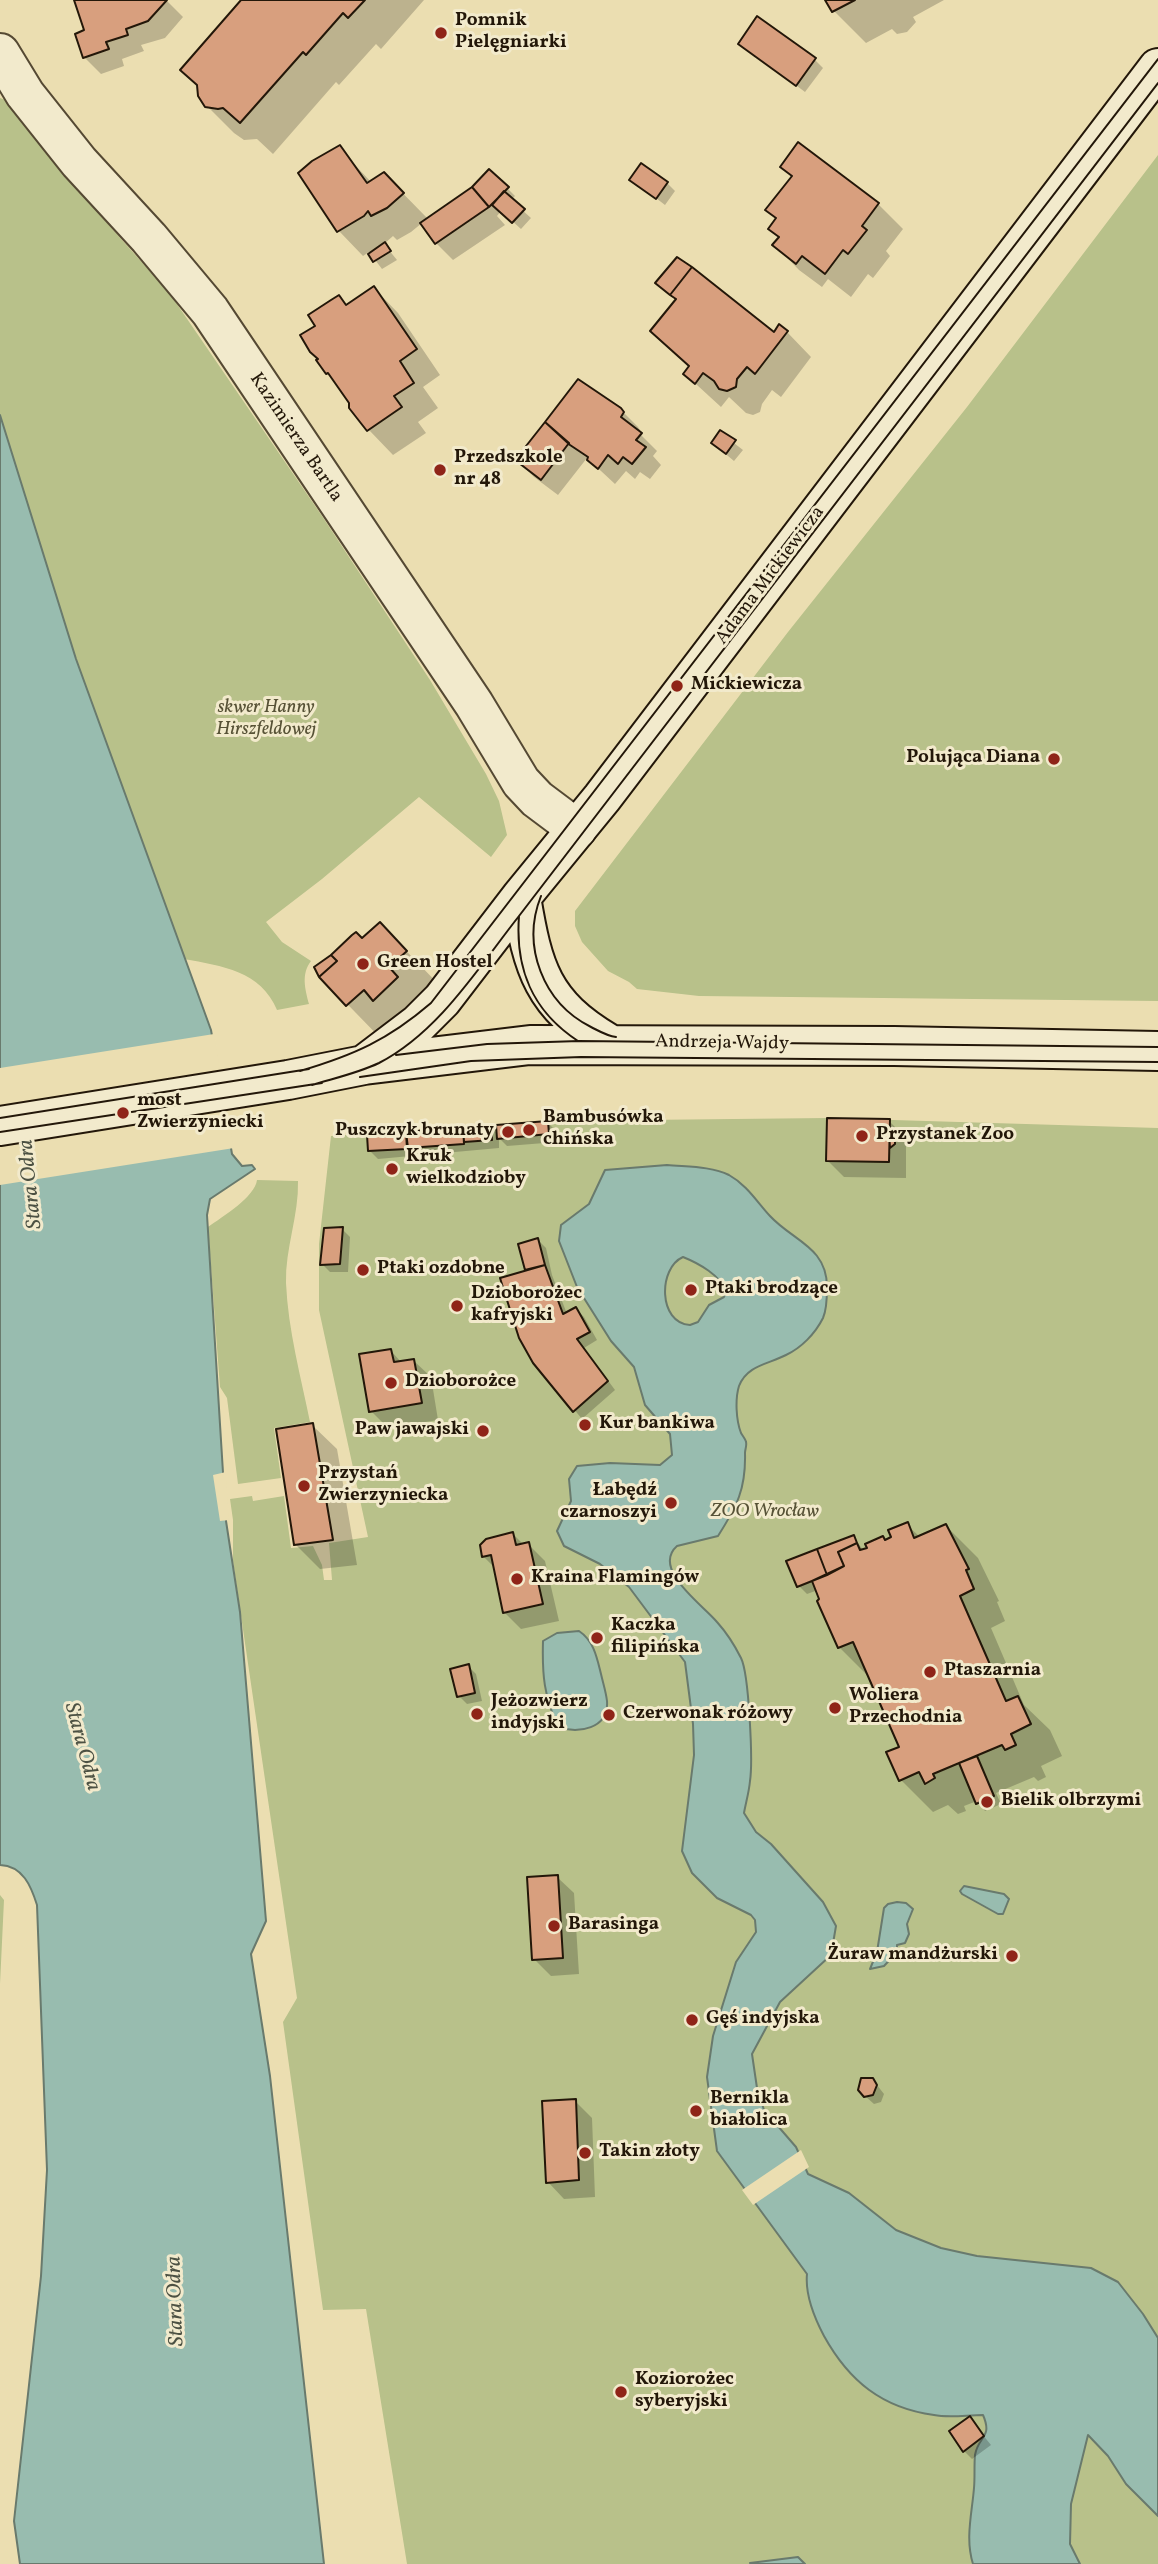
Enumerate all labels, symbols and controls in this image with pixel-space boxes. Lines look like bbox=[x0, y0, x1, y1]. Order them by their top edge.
place label: Pomnik Pielęgniarki bbox=[455, 11, 567, 55]
marker: Pomnik Pielęgniarki bbox=[433, 25, 449, 41]
street label: Kazimierza Bartla bbox=[243, 369, 347, 507]
place label: Przedszkole nr 48 bbox=[454, 448, 563, 492]
marker: Przedszkole nr 48 bbox=[432, 462, 448, 478]
street label: Adama Mickiewicza bbox=[712, 502, 830, 650]
place label: Mickiewicza bbox=[691, 675, 802, 697]
marker: Mickiewicza bbox=[669, 678, 685, 694]
park label: skwer Hanny Hirszfeldowej bbox=[216, 698, 316, 742]
place label: Polująca Diana bbox=[906, 748, 1040, 770]
marker: Polująca Diana bbox=[1046, 751, 1062, 767]
place label: Green Hostel bbox=[377, 953, 493, 975]
marker: Green Hostel bbox=[355, 956, 371, 972]
street label: Andrzeja Wajdy bbox=[655, 1031, 789, 1057]
place label: most Zwierzyniecki bbox=[137, 1091, 264, 1135]
marker: most Zwierzyniecki bbox=[115, 1105, 131, 1121]
place label: Bambusówka chińska bbox=[543, 1108, 664, 1152]
place label: Puszczyk brunaty bbox=[335, 1121, 494, 1143]
marker: Bambusówka chińska bbox=[521, 1122, 537, 1138]
marker: Puszczyk brunaty bbox=[500, 1124, 516, 1140]
place label: Przystanek Zoo bbox=[876, 1125, 1014, 1147]
marker: Przystanek Zoo bbox=[854, 1128, 870, 1144]
water label: Stara Odra bbox=[15, 1138, 49, 1230]
place label: Kruk wielkodzioby bbox=[406, 1147, 526, 1191]
marker: Kruk wielkodzioby bbox=[384, 1161, 400, 1177]
place label: Ptaki ozdobne bbox=[377, 1259, 505, 1281]
marker: Ptaki ozdobne bbox=[355, 1262, 371, 1278]
place label: Ptaki brodzące bbox=[705, 1279, 838, 1301]
marker: Ptaki brodzące bbox=[683, 1282, 699, 1298]
place label: Dzioborożec kafryjski bbox=[471, 1284, 582, 1328]
marker: Dzioborożec kafryjski bbox=[449, 1298, 465, 1314]
place label: Dzioborożce bbox=[405, 1372, 516, 1394]
marker: Dzioborożce bbox=[383, 1375, 399, 1391]
place label: Kur bankiwa bbox=[599, 1414, 715, 1436]
marker: Kur bankiwa bbox=[577, 1417, 593, 1433]
place label: Paw jawajski bbox=[355, 1420, 469, 1442]
marker: Paw jawajski bbox=[475, 1423, 491, 1439]
place label: Przystań Zwierzyniecka bbox=[318, 1464, 448, 1508]
marker: Przystań Zwierzyniecka bbox=[296, 1478, 312, 1494]
place label: Łabędź czarnoszyi bbox=[560, 1481, 657, 1525]
marker: Łabędź czarnoszyi bbox=[663, 1495, 679, 1511]
park label: ZOO Wrocław bbox=[711, 1502, 819, 1524]
place label: Kraina Flamingów bbox=[531, 1568, 699, 1590]
marker: Kraina Flamingów bbox=[509, 1571, 525, 1587]
place label: Kaczka filipińska bbox=[611, 1616, 700, 1660]
marker: Kaczka filipińska bbox=[589, 1630, 605, 1646]
place label: Ptaszarnia bbox=[944, 1661, 1041, 1683]
marker: Ptaszarnia bbox=[922, 1664, 938, 1680]
place label: Woliera Przechodnia bbox=[849, 1686, 962, 1730]
place label: Jeżozwierz indyjski bbox=[491, 1692, 588, 1736]
water label: Stara Odra bbox=[57, 1700, 105, 1794]
marker: Woliera Przechodnia bbox=[827, 1700, 843, 1716]
place label: Czerwonak różowy bbox=[623, 1704, 793, 1726]
marker: Jeżozwierz indyjski bbox=[469, 1706, 485, 1722]
marker: Czerwonak różowy bbox=[601, 1707, 617, 1723]
place label: Bielik olbrzymi bbox=[1001, 1791, 1141, 1813]
marker: Bielik olbrzymi bbox=[979, 1794, 995, 1810]
place label: Barasinga bbox=[568, 1915, 659, 1937]
marker: Barasinga bbox=[546, 1918, 562, 1934]
place label: Żuraw mandżurski bbox=[827, 1945, 998, 1967]
marker: Żuraw mandżurski bbox=[1004, 1948, 1020, 1964]
place label: Gęś indyjska bbox=[706, 2009, 820, 2031]
marker: Gęś indyjska bbox=[684, 2012, 700, 2028]
place label: Bernikla białolica bbox=[710, 2089, 789, 2133]
marker: Bernikla białolica bbox=[688, 2103, 704, 2119]
place label: Takin złoty bbox=[599, 2142, 700, 2164]
marker: Takin złoty bbox=[577, 2145, 593, 2161]
water label: Stara Odra bbox=[163, 2256, 191, 2346]
place label: Koziorożec syberyjski bbox=[635, 2370, 734, 2414]
marker: Koziorożec syberyjski bbox=[613, 2384, 629, 2400]

